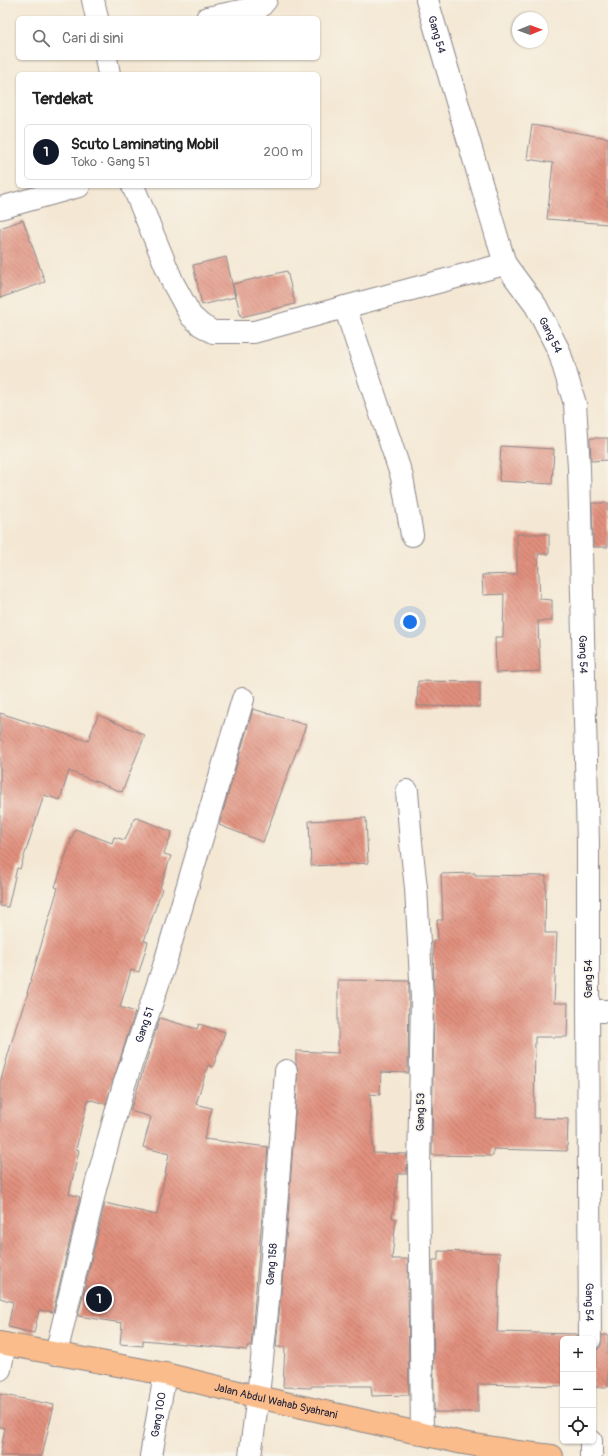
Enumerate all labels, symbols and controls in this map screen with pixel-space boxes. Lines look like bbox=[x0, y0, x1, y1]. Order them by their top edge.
north arrow bbox=[512, 12, 548, 48]
street label: Gang 54 bbox=[425, 14, 449, 56]
search box bbox=[16, 16, 320, 60]
icon: search bbox=[30, 27, 52, 49]
text: Cari di sini bbox=[62, 29, 123, 48]
text: Terdekat bbox=[32, 88, 93, 109]
text: Scuto Laminating Mobil bbox=[71, 135, 219, 154]
text: 1 bbox=[43, 144, 49, 160]
text: 200 m bbox=[264, 144, 303, 160]
text: Toko · Gang 51 bbox=[71, 154, 150, 170]
street label: Gang 54 bbox=[536, 315, 565, 356]
your location bbox=[400, 612, 420, 632]
street label: Gang 54 bbox=[576, 635, 590, 675]
street label: Gang 54 bbox=[582, 959, 595, 998]
street label: Gang 51 bbox=[133, 1006, 157, 1044]
street label: Gang 53 bbox=[414, 1093, 427, 1131]
street label: Gang 158 bbox=[263, 1242, 280, 1286]
street label: Gang 54 bbox=[583, 1283, 596, 1322]
pin: 1 bbox=[86, 1284, 112, 1314]
map controls bbox=[560, 1336, 596, 1444]
button: + bbox=[560, 1336, 596, 1372]
button: − bbox=[560, 1372, 596, 1408]
street label: Jalan Abdul Wahab Syahrani bbox=[213, 1380, 339, 1422]
street label: Gang 100 bbox=[148, 1391, 169, 1438]
button: locate bbox=[560, 1408, 596, 1444]

